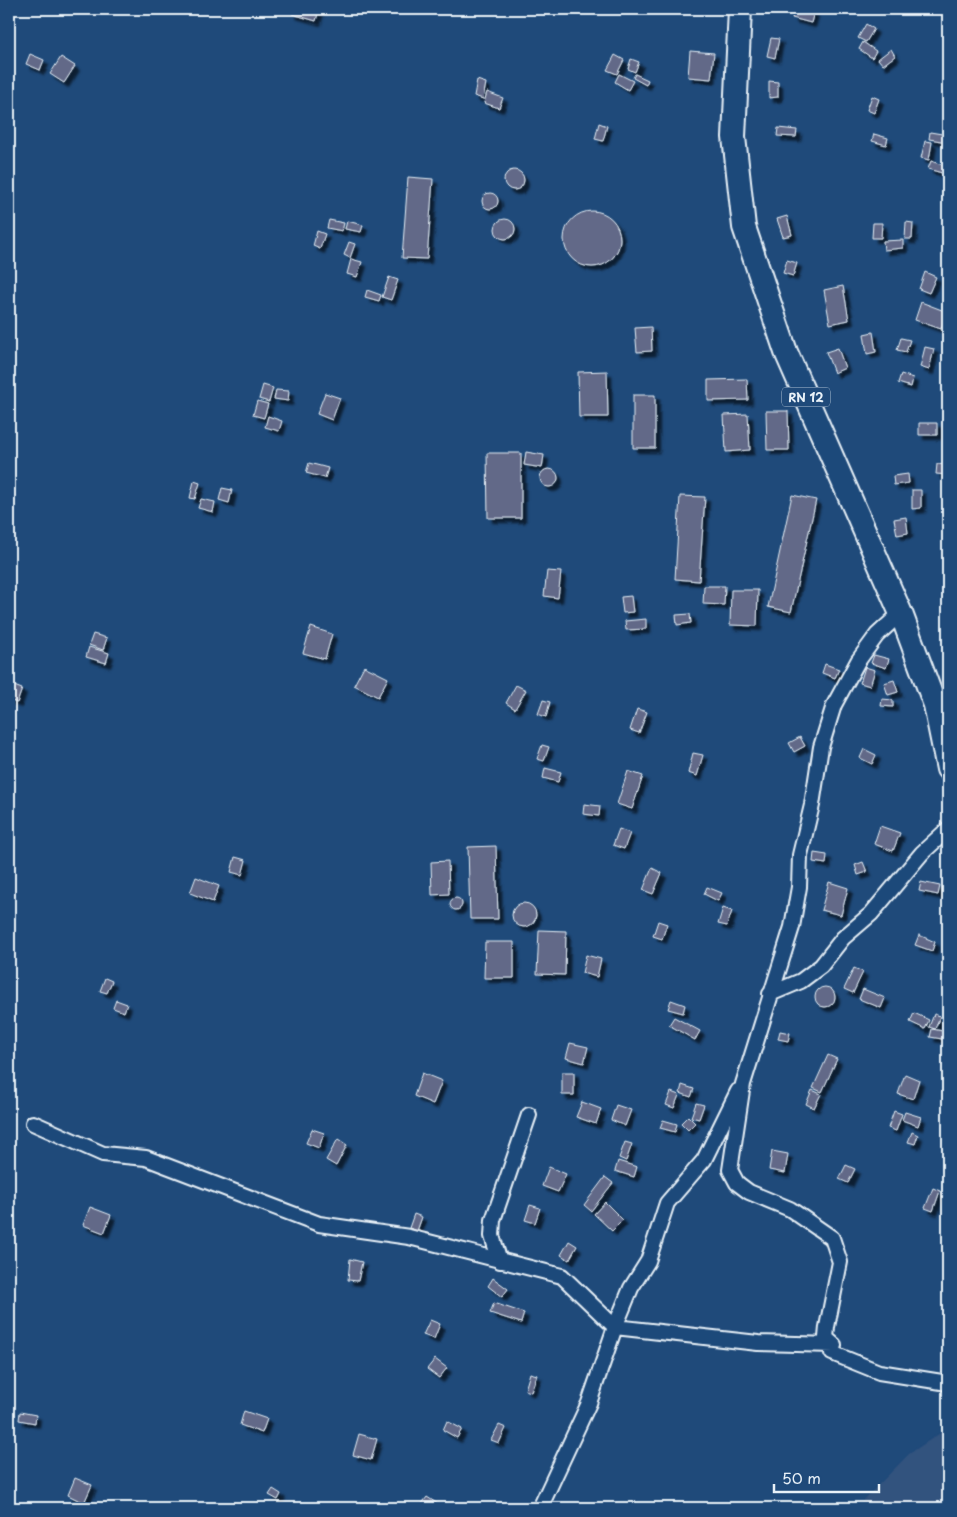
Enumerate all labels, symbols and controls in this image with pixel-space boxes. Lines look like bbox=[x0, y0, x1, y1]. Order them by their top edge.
road number: RN 12 bbox=[782, 388, 830, 407]
scale bar bbox=[774, 1462, 880, 1494]
text: 50 m bbox=[782, 1466, 821, 1489]

